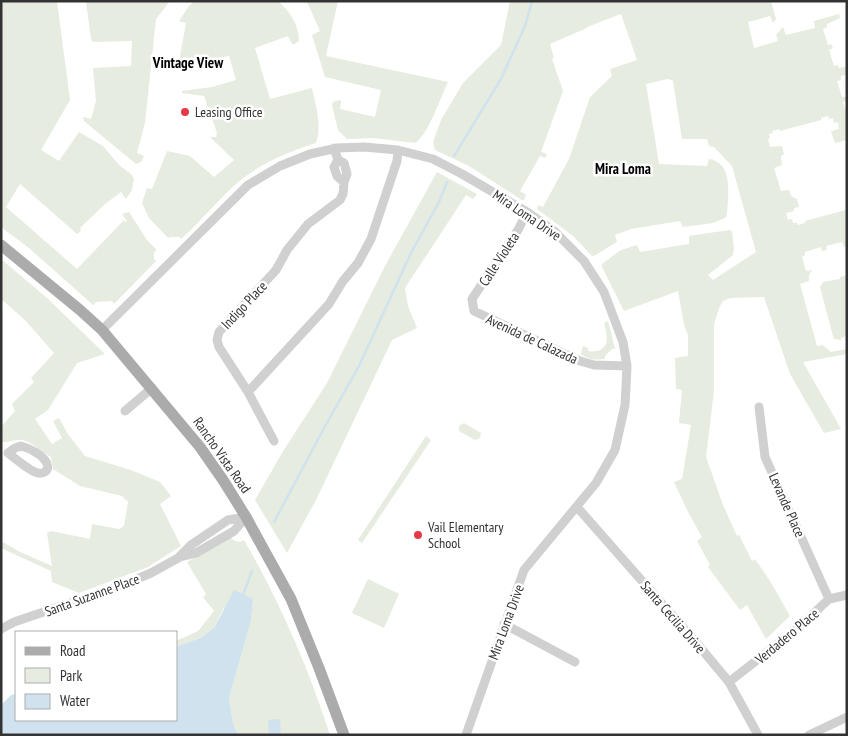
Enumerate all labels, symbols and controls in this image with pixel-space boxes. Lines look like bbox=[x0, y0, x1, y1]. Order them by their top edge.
district label: Vintage View bbox=[152, 53, 224, 72]
place label: Leasing Office bbox=[195, 103, 263, 121]
marker: Leasing Office bbox=[179, 106, 191, 118]
district label: Mira Loma bbox=[595, 159, 651, 178]
street label: Mira Loma Drive bbox=[489, 186, 565, 245]
street label: Calle Violeta bbox=[475, 229, 523, 289]
street label: Indigo Place bbox=[217, 277, 271, 333]
street label: Avenida de Calazada bbox=[483, 310, 581, 368]
street label: Rancho Vista Road bbox=[189, 413, 255, 497]
street label: Levande Place bbox=[765, 470, 809, 540]
place label: Vail Elementary School bbox=[427, 518, 504, 552]
marker: Vail Elementary School bbox=[412, 529, 424, 541]
street label: Santa Suzanne Place bbox=[42, 569, 142, 620]
street label: Santa Cecilia Drive bbox=[637, 577, 710, 657]
street label: Mira Loma Drive bbox=[484, 582, 528, 662]
street label: Verdadero Place bbox=[751, 604, 823, 668]
legend bbox=[15, 631, 178, 721]
text: Road bbox=[60, 641, 86, 660]
text: Park bbox=[60, 666, 82, 685]
text: Water bbox=[60, 691, 91, 710]

